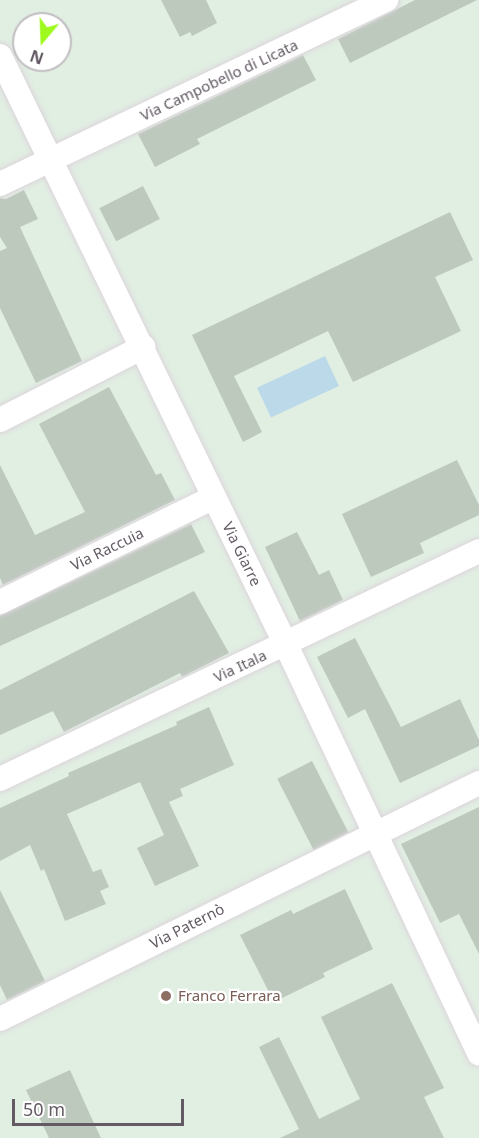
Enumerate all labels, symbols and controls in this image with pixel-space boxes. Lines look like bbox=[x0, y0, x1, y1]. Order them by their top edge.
north arrow bbox=[12, 12, 72, 72]
street label: Via Campobello di Licata bbox=[137, 36, 301, 124]
text: N bbox=[27, 45, 47, 70]
street label: Via Giarre bbox=[219, 519, 265, 589]
street label: Via Raccuia bbox=[68, 524, 146, 574]
street label: Via Itala bbox=[211, 646, 269, 686]
street label: Via Paternò bbox=[147, 900, 227, 952]
place label: Franco Ferrara bbox=[178, 987, 281, 1005]
marker: Franco Ferrara bbox=[159, 989, 173, 1003]
scale bar bbox=[15, 1087, 188, 1125]
text: 50 m bbox=[23, 1097, 65, 1121]

